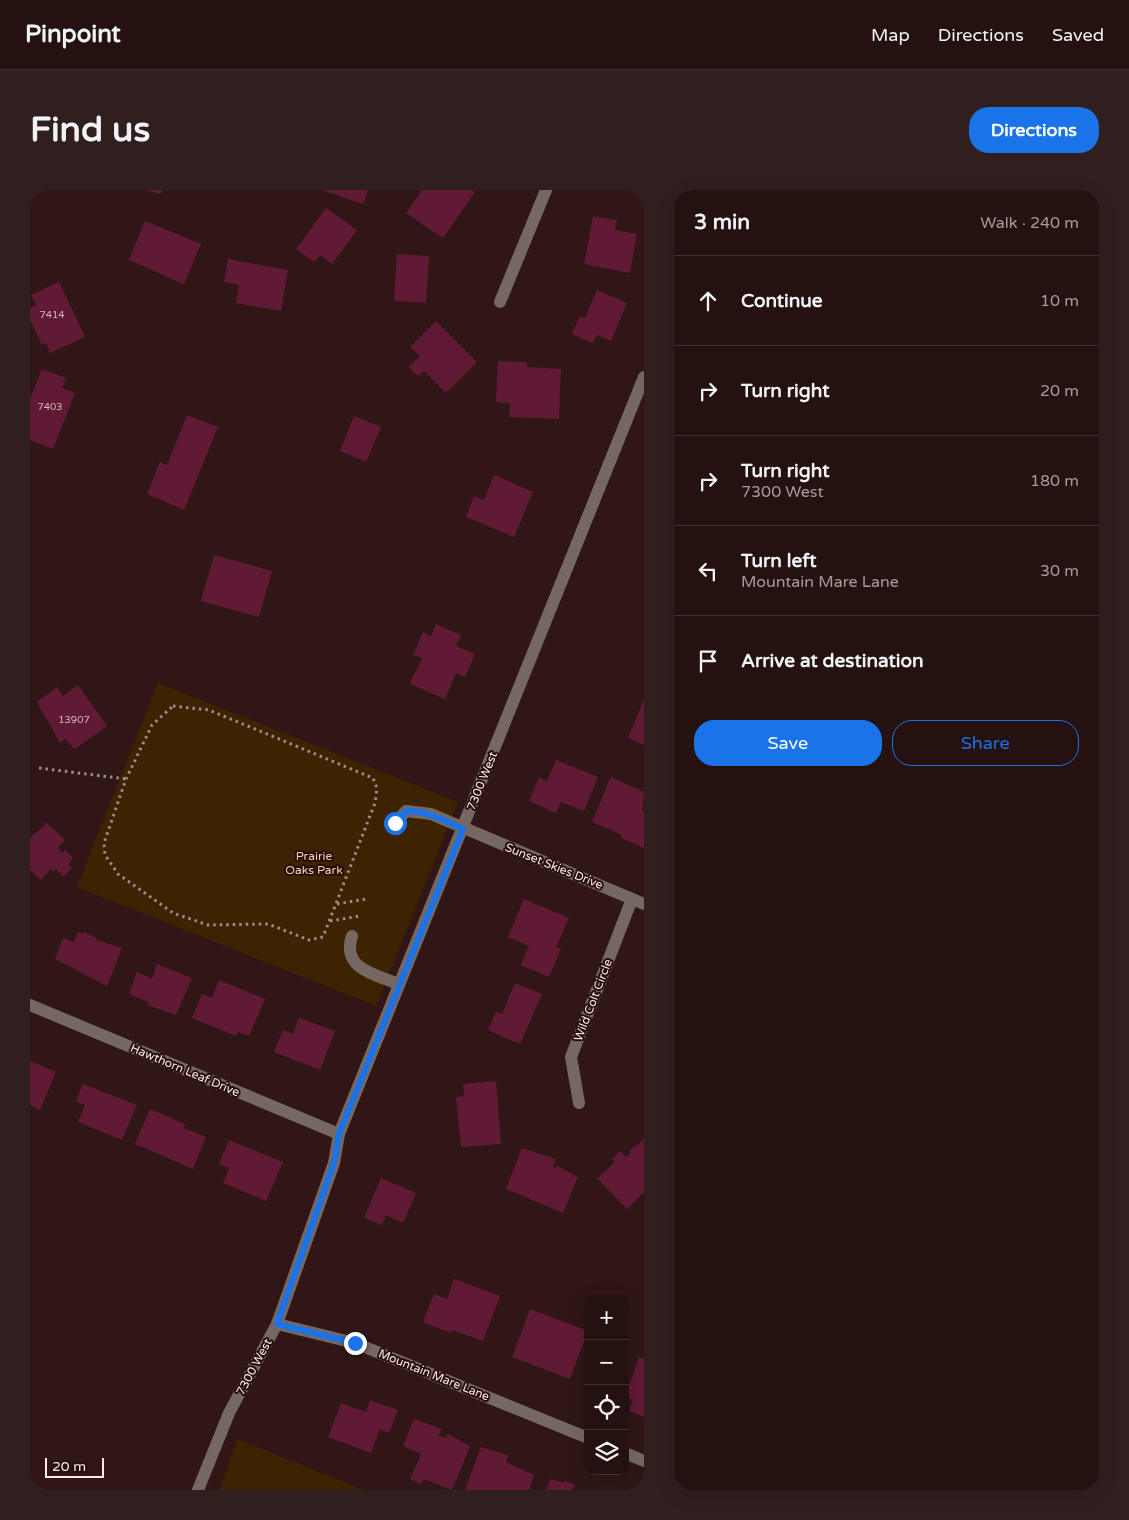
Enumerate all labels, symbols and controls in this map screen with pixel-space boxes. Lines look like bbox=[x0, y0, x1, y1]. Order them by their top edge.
text: Pinpoint bbox=[25, 20, 121, 49]
text: Map bbox=[871, 24, 910, 46]
text: Directions bbox=[938, 24, 1024, 46]
text: Saved bbox=[1052, 24, 1104, 46]
button: Directions bbox=[969, 107, 1099, 153]
text: Find us bbox=[30, 109, 150, 151]
text: 3 min bbox=[694, 210, 750, 235]
text: Walk · 240 m bbox=[980, 213, 1079, 233]
icon: ahead bbox=[694, 287, 722, 315]
text: Continue bbox=[741, 290, 823, 312]
text: 10 m bbox=[1040, 291, 1079, 311]
house number: 7414 bbox=[39, 309, 65, 321]
icon: right bbox=[694, 377, 722, 405]
text: Turn right bbox=[741, 380, 829, 402]
text: 20 m bbox=[1040, 381, 1079, 401]
house number: 7403 bbox=[37, 401, 63, 413]
text: Turn right bbox=[741, 460, 829, 482]
icon: right bbox=[694, 467, 722, 495]
text: 180 m bbox=[1030, 471, 1079, 491]
text: 7300 West bbox=[741, 482, 824, 502]
text: Turn left bbox=[741, 550, 817, 572]
icon: left bbox=[694, 557, 722, 585]
text: 30 m bbox=[1040, 561, 1079, 581]
text: Mountain Mare Lane bbox=[741, 572, 899, 592]
icon: arrive bbox=[694, 647, 722, 675]
text: Arrive at destination bbox=[741, 650, 924, 672]
house number: 13907 bbox=[58, 714, 90, 726]
button: Save bbox=[694, 720, 882, 766]
button: Share bbox=[892, 720, 1079, 766]
street label: 7300 West bbox=[464, 749, 500, 812]
route start bbox=[384, 812, 407, 835]
street label: Sunset Skies Drive bbox=[503, 840, 605, 892]
park label: Prairie Oaks Park bbox=[285, 849, 343, 877]
street label: Wild Colt Circle bbox=[571, 957, 615, 1043]
street label: Hawthorn Leaf Drive bbox=[128, 1041, 242, 1099]
map controls bbox=[584, 1295, 629, 1475]
button: + bbox=[584, 1295, 629, 1340]
route end bbox=[344, 1332, 367, 1355]
street label: 7300 West bbox=[233, 1336, 275, 1398]
button: − bbox=[584, 1340, 629, 1385]
street label: Mountain Mare Lane bbox=[377, 1346, 492, 1404]
button: locate bbox=[584, 1385, 629, 1430]
button: layers bbox=[584, 1430, 629, 1475]
scale bar bbox=[45, 1455, 104, 1478]
text: 20 m bbox=[52, 1458, 86, 1475]

